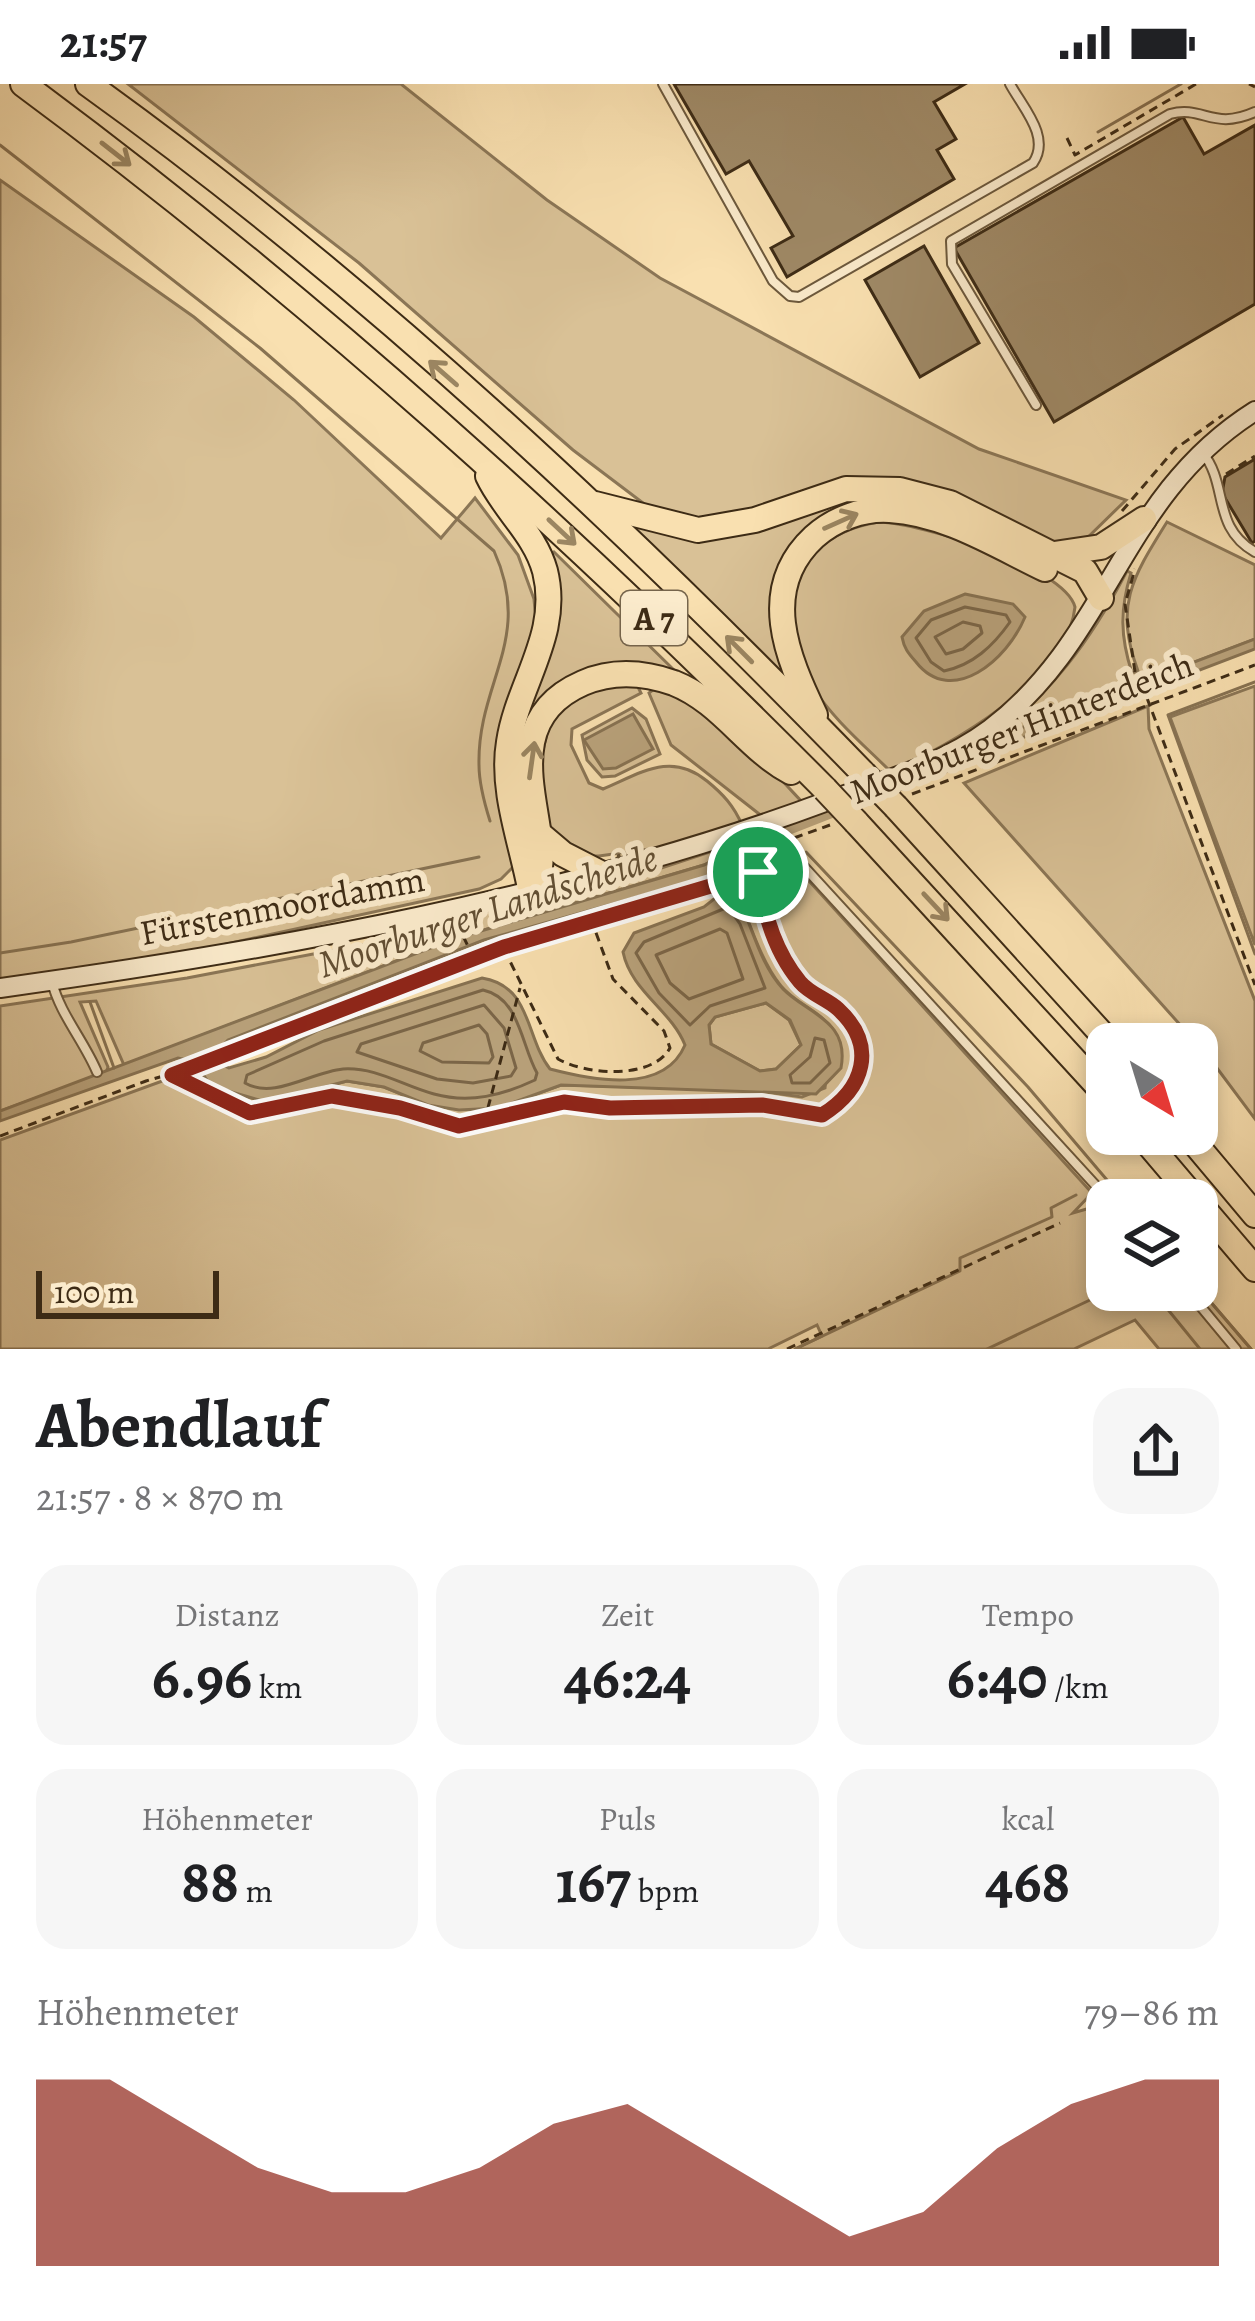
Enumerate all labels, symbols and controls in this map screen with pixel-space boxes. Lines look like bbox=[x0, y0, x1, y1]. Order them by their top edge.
text: 21:57 bbox=[60, 11, 147, 73]
one-way arrow bbox=[100, 141, 132, 167]
one-way arrow bbox=[429, 360, 459, 387]
one-way arrow bbox=[822, 509, 858, 531]
one-way arrow bbox=[547, 517, 577, 545]
road number: A 7 bbox=[621, 591, 687, 645]
one-way arrow bbox=[725, 635, 755, 665]
street label: Moorburger Hinterdeich bbox=[842, 639, 1200, 816]
one-way arrow bbox=[521, 741, 544, 780]
pin bbox=[707, 821, 809, 923]
water label: Moorburger Landscheide bbox=[311, 831, 664, 990]
icon: arrive bbox=[725, 839, 791, 905]
street label: Fürstenmoordamm bbox=[135, 854, 429, 957]
one-way arrow bbox=[922, 892, 949, 922]
north arrow bbox=[1086, 1023, 1218, 1155]
map controls bbox=[1086, 1023, 1218, 1311]
button: layers bbox=[1086, 1179, 1218, 1311]
scale bar bbox=[36, 1265, 219, 1318]
text: 100 m bbox=[54, 1269, 134, 1314]
text: Abendlauf bbox=[36, 1380, 322, 1470]
button: share bbox=[1093, 1388, 1219, 1514]
text: 21:57 · 8 × 870 m bbox=[36, 1470, 284, 1523]
text: Distanz bbox=[175, 1592, 280, 1637]
text: Zeit bbox=[601, 1592, 654, 1637]
text: Tempo bbox=[982, 1592, 1074, 1637]
text: 6.96 bbox=[152, 1637, 252, 1719]
text: 46:24 bbox=[564, 1637, 691, 1719]
text: 6:40 bbox=[947, 1637, 1048, 1719]
text: km bbox=[252, 1664, 303, 1709]
text: /km bbox=[1048, 1664, 1109, 1709]
text: Höhenmeter bbox=[141, 1796, 313, 1841]
text: Puls bbox=[599, 1796, 656, 1841]
text: kcal bbox=[1001, 1796, 1054, 1841]
text: 88 bbox=[181, 1841, 239, 1923]
text: 167 bbox=[556, 1841, 631, 1923]
text: 468 bbox=[985, 1841, 1070, 1923]
text: m bbox=[239, 1868, 273, 1913]
text: bpm bbox=[631, 1868, 699, 1913]
text: Höhenmeter bbox=[36, 1985, 239, 2038]
text: 79–86 m bbox=[1084, 1985, 1219, 2038]

